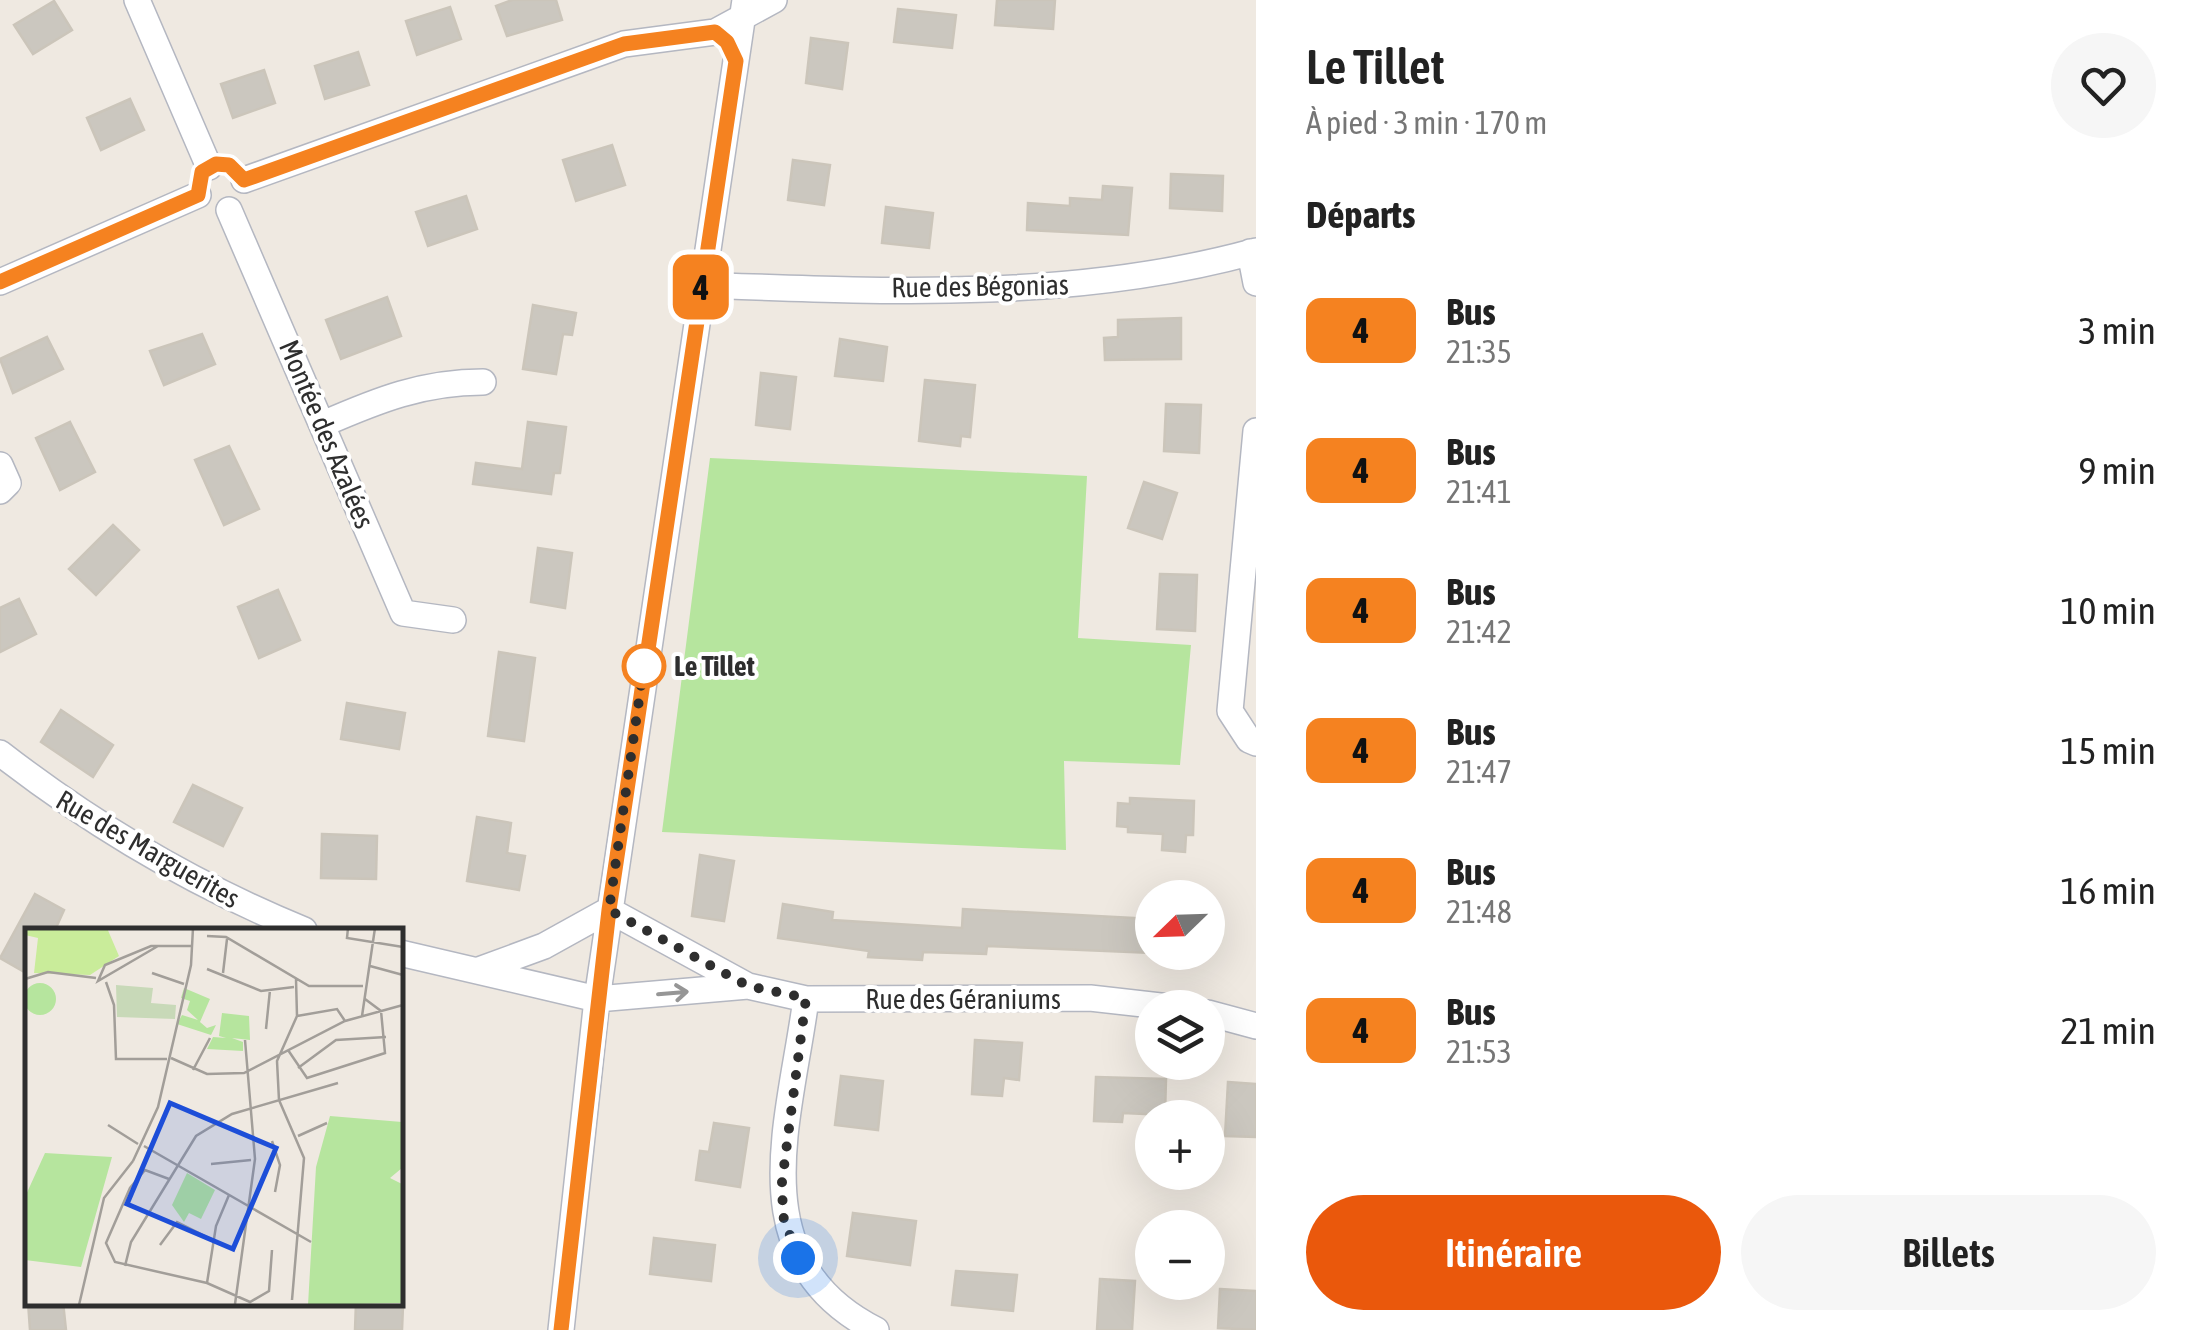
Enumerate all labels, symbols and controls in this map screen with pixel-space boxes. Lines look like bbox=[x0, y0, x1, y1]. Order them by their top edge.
button: heart bbox=[2051, 33, 2156, 138]
text: Le Tillet bbox=[1306, 39, 1445, 94]
text: À pied · 3 min · 170 m bbox=[1306, 104, 1547, 141]
text: Départs bbox=[1306, 193, 1415, 236]
line badge: 4 bbox=[668, 254, 734, 320]
text: 4 bbox=[693, 267, 709, 307]
street label: Rue des Bégonias bbox=[891, 268, 1069, 304]
text: Bus bbox=[1446, 290, 1496, 333]
text: 3 min bbox=[2078, 309, 2156, 352]
text: 4 bbox=[1353, 310, 1369, 350]
text: 21:35 bbox=[1446, 333, 1512, 370]
street label: Montée des Azalées bbox=[273, 335, 381, 533]
text: Bus bbox=[1446, 430, 1496, 473]
text: 9 min bbox=[2078, 449, 2156, 492]
text: 4 bbox=[1353, 450, 1369, 490]
text: 21:41 bbox=[1446, 473, 1512, 510]
text: Bus bbox=[1446, 570, 1496, 613]
text: 10 min bbox=[2061, 589, 2156, 632]
text: 4 bbox=[1353, 590, 1369, 630]
text: 21:42 bbox=[1446, 613, 1512, 650]
marker: Le Tillet bbox=[623, 645, 665, 687]
place label: Le Tillet bbox=[674, 650, 755, 682]
text: Bus bbox=[1446, 710, 1496, 753]
text: 15 min bbox=[2061, 729, 2156, 772]
text: 4 bbox=[1353, 730, 1369, 770]
text: 21:47 bbox=[1446, 753, 1512, 790]
street label: Rue des Marguerites bbox=[51, 784, 245, 914]
text: Bus bbox=[1446, 850, 1496, 893]
text: 16 min bbox=[2061, 869, 2156, 912]
text: 4 bbox=[1353, 870, 1369, 910]
north arrow bbox=[1135, 880, 1225, 970]
map controls bbox=[1135, 880, 1225, 1300]
text: 21:48 bbox=[1446, 893, 1512, 930]
inset map bbox=[25, 928, 402, 1305]
one-way arrow bbox=[656, 983, 688, 1002]
street label: Rue des Géraniums bbox=[865, 983, 1061, 1015]
button: layers bbox=[1135, 990, 1225, 1080]
text: Bus bbox=[1446, 990, 1496, 1033]
text: 21 min bbox=[2061, 1009, 2156, 1052]
text: 4 bbox=[1353, 1010, 1369, 1050]
text: 21:53 bbox=[1446, 1033, 1512, 1070]
button: + bbox=[1135, 1100, 1225, 1190]
button: Itinéraire bbox=[1306, 1195, 1721, 1310]
button: Billets bbox=[1741, 1195, 2156, 1310]
button: − bbox=[1135, 1210, 1225, 1300]
your location bbox=[773, 1233, 823, 1283]

